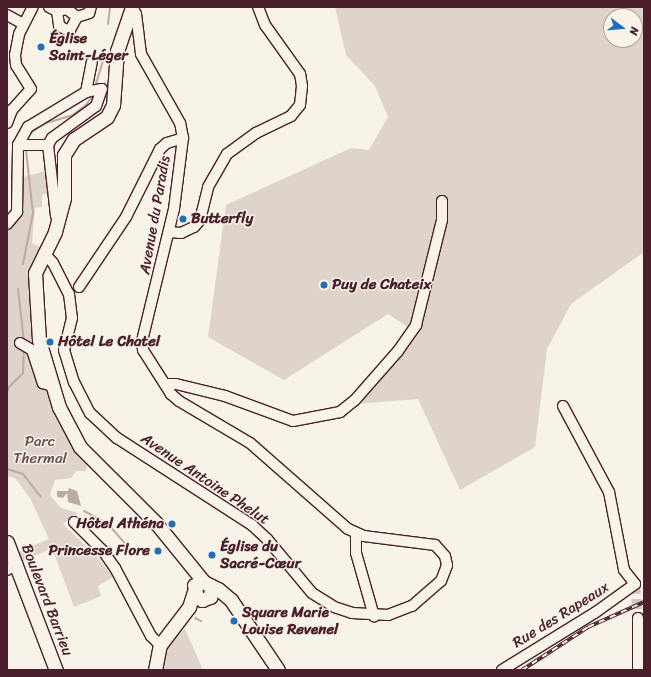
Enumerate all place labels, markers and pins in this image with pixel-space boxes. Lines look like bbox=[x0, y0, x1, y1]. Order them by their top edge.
place label: Église Saint-Léger bbox=[49, 29, 128, 64]
marker: Église Saint-Léger bbox=[36, 42, 46, 52]
place label: Butterfly bbox=[191, 210, 253, 228]
marker: Butterfly bbox=[178, 214, 188, 224]
place label: Puy de Chateix bbox=[332, 276, 431, 294]
marker: Puy de Chateix bbox=[319, 280, 329, 290]
place label: Hôtel Le Chatel bbox=[58, 333, 161, 351]
marker: Hôtel Le Chatel bbox=[45, 337, 55, 347]
place label: Hôtel Athéna bbox=[76, 515, 164, 533]
marker: Hôtel Athéna bbox=[167, 519, 177, 529]
place label: Église du Sacré-Cœur bbox=[220, 537, 301, 572]
place label: Princesse Flore bbox=[48, 542, 150, 560]
marker: Princesse Flore bbox=[153, 546, 163, 556]
marker: Église du Sacré-Cœur bbox=[207, 550, 217, 560]
place label: Square Marie Louise Revenel bbox=[242, 603, 338, 638]
marker: Square Marie Louise Revenel bbox=[229, 616, 239, 626]

